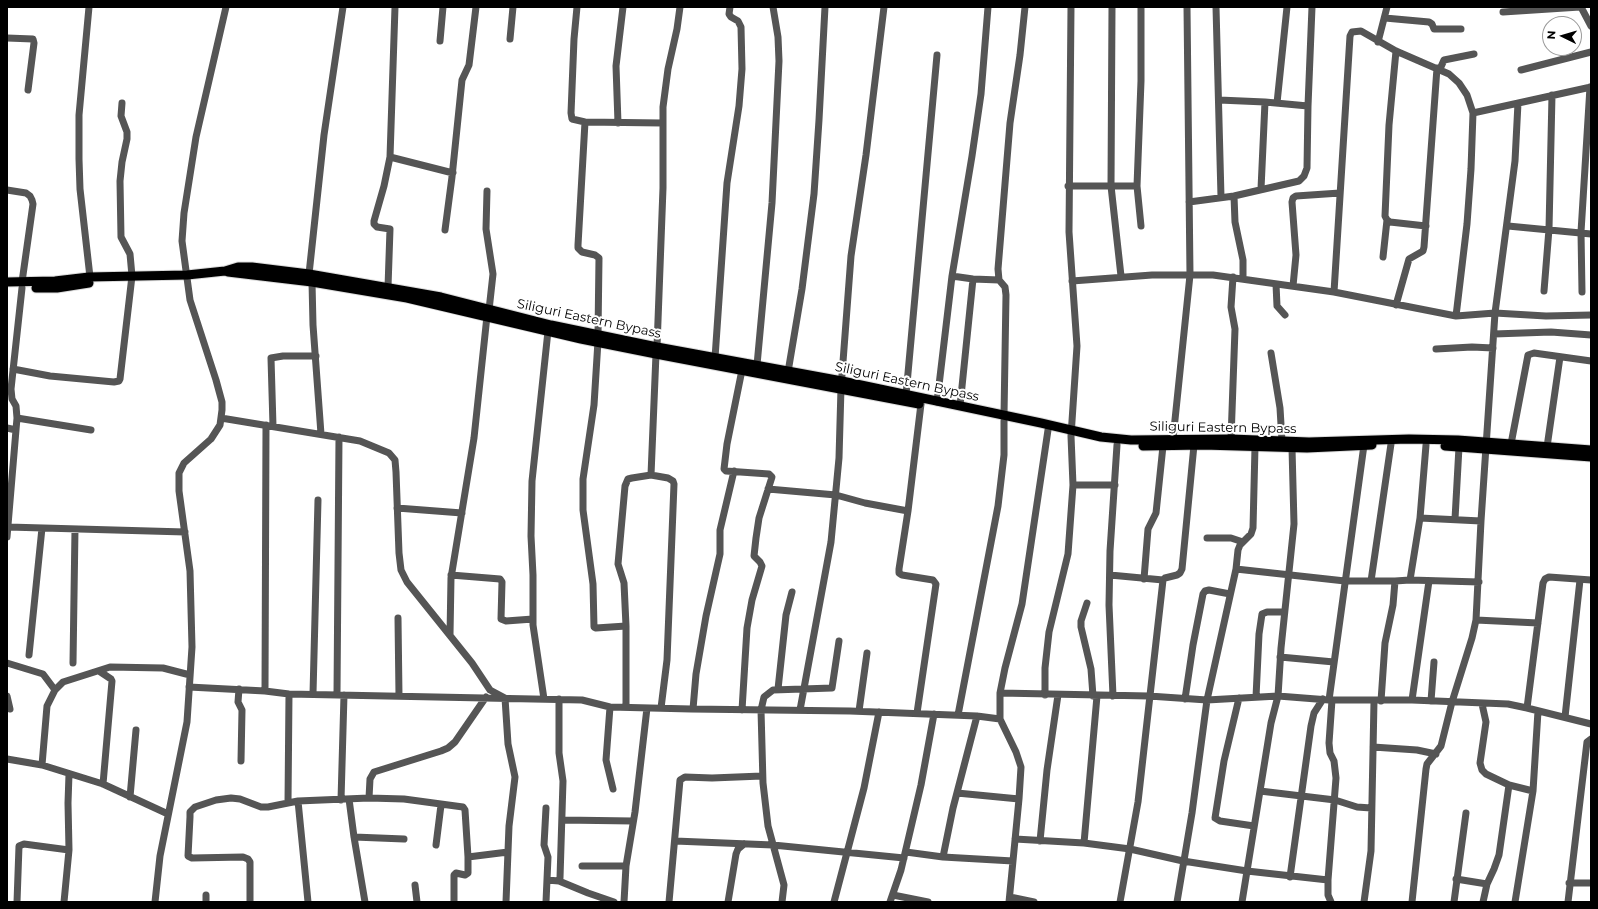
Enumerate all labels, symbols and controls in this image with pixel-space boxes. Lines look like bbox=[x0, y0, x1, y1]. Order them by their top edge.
north arrow bbox=[1542, 16, 1582, 56]
text: N bbox=[1544, 30, 1558, 40]
street label: Siliguri Eastern Bypass bbox=[516, 296, 662, 342]
street label: Siliguri Eastern Bypass bbox=[834, 359, 980, 405]
street label: Siliguri Eastern Bypass bbox=[1149, 419, 1297, 437]

